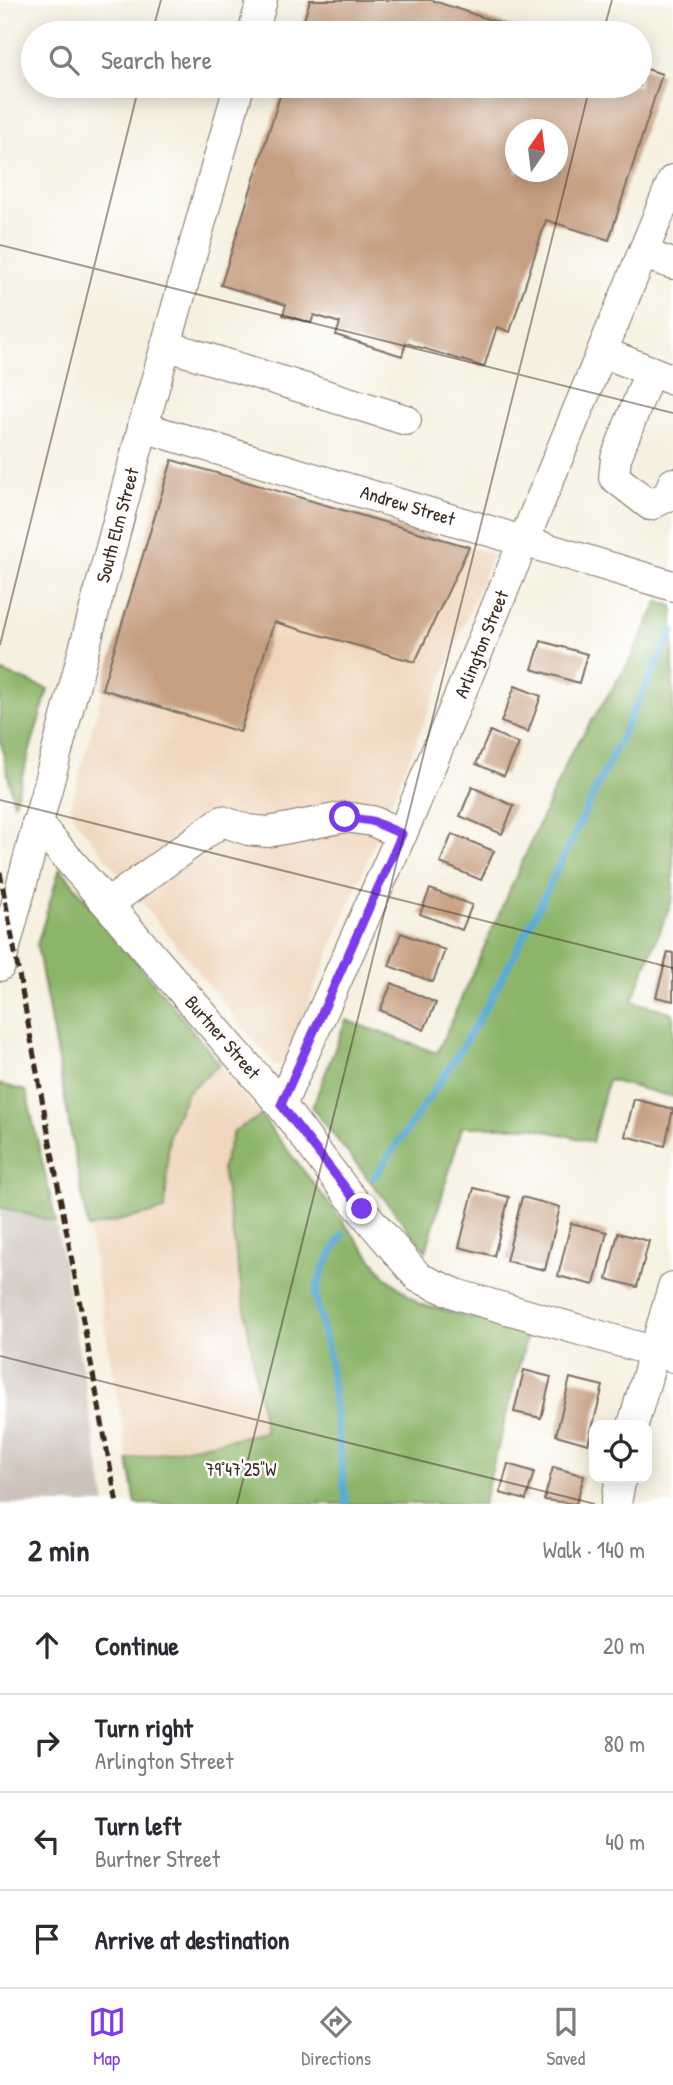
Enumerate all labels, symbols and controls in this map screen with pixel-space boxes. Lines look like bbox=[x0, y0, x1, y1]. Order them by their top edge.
search box bbox=[21, 21, 652, 98]
icon: search bbox=[45, 41, 83, 79]
text: Search here bbox=[101, 42, 212, 77]
north arrow bbox=[505, 119, 568, 182]
street label: South Elm Street bbox=[89, 464, 145, 585]
street label: Andrew Street bbox=[358, 478, 459, 532]
street label: Arlington Street bbox=[448, 586, 515, 702]
route start bbox=[329, 801, 360, 832]
street label: Burtner Street bbox=[179, 990, 267, 1085]
route end bbox=[346, 1193, 377, 1224]
map controls bbox=[589, 1420, 652, 1483]
button: locate bbox=[589, 1420, 652, 1483]
text: 79°47'25"W bbox=[206, 1457, 276, 1482]
text: 2 min bbox=[28, 1530, 90, 1570]
text: Walk · 140 m bbox=[543, 1534, 645, 1565]
icon: ahead bbox=[28, 1626, 66, 1664]
text: Continue bbox=[95, 1628, 179, 1663]
text: 20 m bbox=[603, 1630, 645, 1661]
text: Turn right bbox=[95, 1710, 193, 1745]
icon: right bbox=[28, 1724, 66, 1762]
text: 80 m bbox=[604, 1728, 645, 1759]
text: Arlington Street bbox=[95, 1745, 233, 1776]
text: Turn left bbox=[95, 1808, 181, 1843]
icon: left bbox=[28, 1822, 66, 1860]
text: 40 m bbox=[605, 1826, 645, 1857]
text: Burtner Street bbox=[95, 1843, 220, 1874]
icon: arrive bbox=[28, 1920, 66, 1958]
text: Arrive at destination bbox=[95, 1922, 290, 1957]
tab: Map bbox=[88, 2003, 126, 2071]
tab: Directions bbox=[301, 2003, 371, 2071]
tab: Saved bbox=[547, 2003, 585, 2071]

